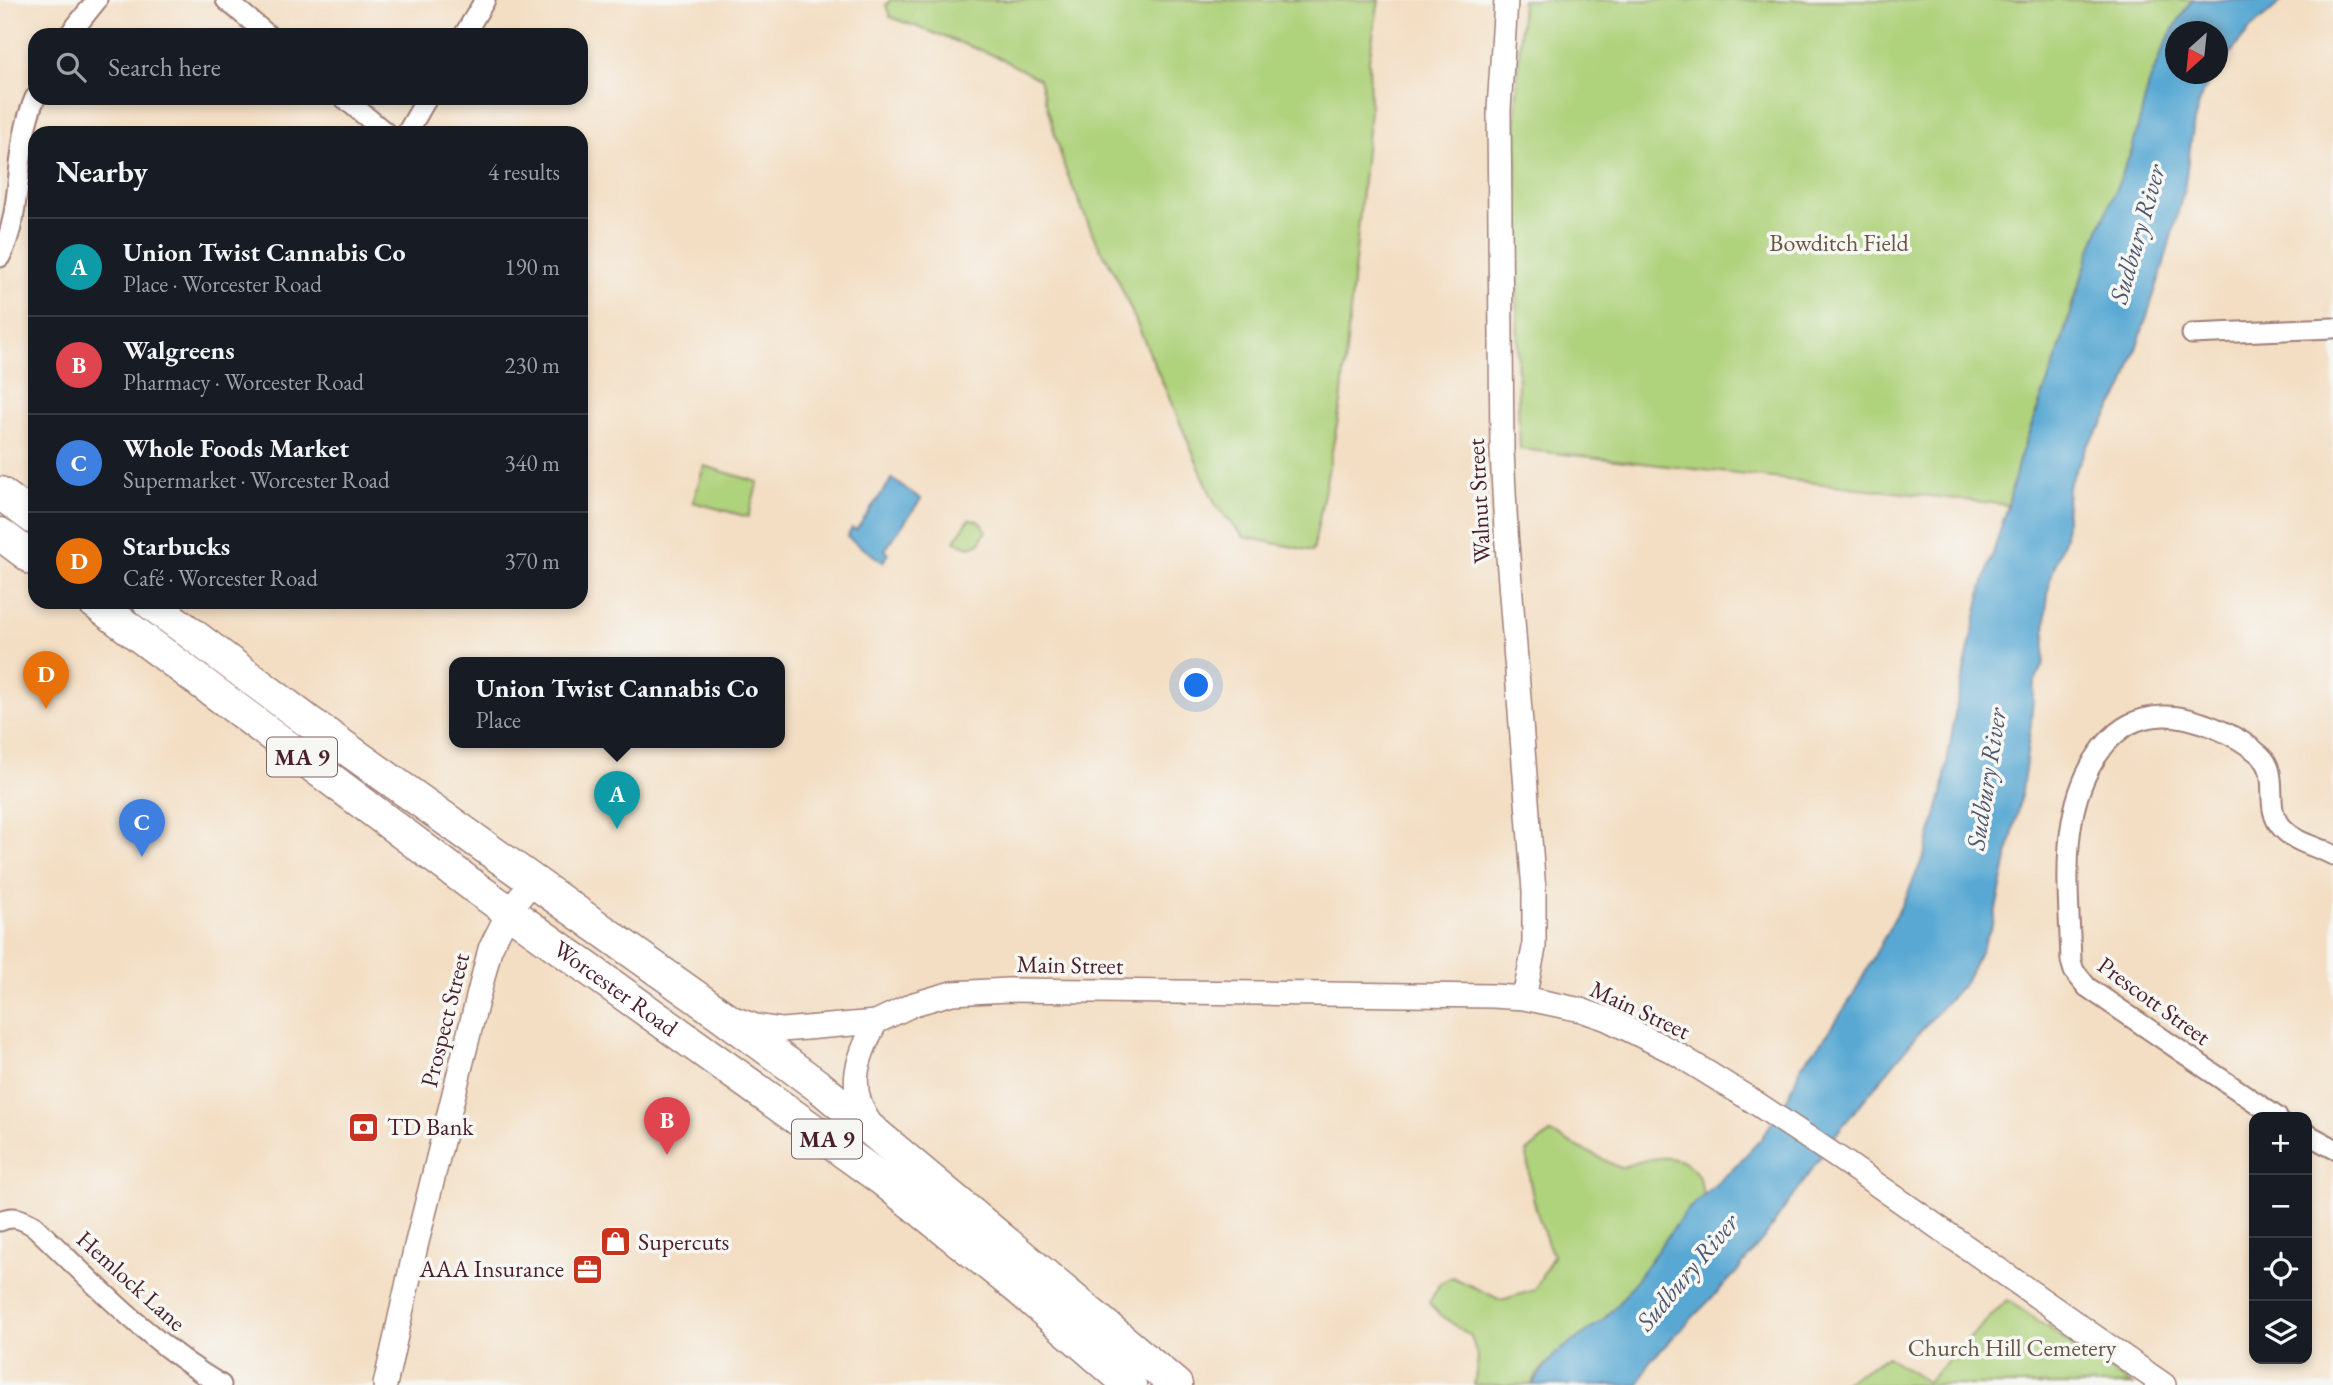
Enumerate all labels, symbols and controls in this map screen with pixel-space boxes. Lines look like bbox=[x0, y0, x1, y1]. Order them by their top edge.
north arrow bbox=[2165, 21, 2228, 84]
search box bbox=[28, 28, 588, 105]
icon: search bbox=[52, 48, 90, 86]
text: Search here bbox=[108, 50, 221, 84]
text: Nearby bbox=[56, 152, 148, 191]
text: 4 results bbox=[488, 157, 560, 187]
water label: Sudbury River bbox=[2101, 160, 2173, 308]
park label: Bowditch Field bbox=[1769, 227, 1910, 258]
text: Union Twist Cannabis Co bbox=[123, 235, 405, 269]
text: A bbox=[71, 252, 87, 282]
text: 190 m bbox=[504, 252, 560, 282]
text: Place · Worcester Road bbox=[123, 269, 322, 299]
text: Walgreens bbox=[123, 333, 235, 367]
text: B bbox=[72, 350, 86, 380]
text: 230 m bbox=[504, 350, 560, 380]
text: Pharmacy · Worcester Road bbox=[123, 367, 364, 397]
text: Whole Foods Market bbox=[123, 431, 349, 465]
street label: Walnut Street bbox=[1460, 437, 1497, 564]
text: C bbox=[71, 448, 87, 478]
text: 340 m bbox=[504, 448, 560, 478]
text: Supermarket · Worcester Road bbox=[123, 465, 390, 495]
text: Starbucks bbox=[123, 529, 230, 563]
text: D bbox=[70, 546, 88, 576]
text: 370 m bbox=[504, 546, 560, 576]
text: Café · Worcester Road bbox=[123, 563, 318, 593]
pin: D bbox=[23, 651, 69, 709]
popup bbox=[449, 657, 785, 748]
your location bbox=[1179, 668, 1213, 702]
text: Union Twist Cannabis Co bbox=[476, 671, 758, 705]
text: Place bbox=[476, 705, 521, 735]
water label: Sudbury River bbox=[1958, 705, 2014, 853]
road number: MA 9 bbox=[267, 737, 337, 776]
pin: A bbox=[594, 771, 640, 829]
pin: C bbox=[119, 799, 165, 857]
street label: Worcester Road bbox=[547, 933, 685, 1043]
street label: Main Street bbox=[1016, 948, 1124, 981]
street label: Prospect Street bbox=[413, 949, 476, 1090]
street label: Prescott Street bbox=[2092, 949, 2217, 1052]
street label: Main Street bbox=[1585, 973, 1696, 1046]
pin: B bbox=[644, 1097, 690, 1155]
bank icon: TD Bank bbox=[347, 1110, 381, 1144]
place label: TD Bank bbox=[387, 1111, 474, 1142]
map controls bbox=[2249, 1112, 2312, 1364]
button: + bbox=[2249, 1112, 2312, 1175]
road number: MA 9 bbox=[792, 1120, 862, 1158]
button: − bbox=[2249, 1175, 2312, 1238]
water label: Sudbury River bbox=[1627, 1205, 1747, 1338]
street label: Hemlock Lane bbox=[70, 1223, 192, 1338]
shop icon: Supercuts bbox=[598, 1225, 632, 1259]
place label: Supercuts bbox=[638, 1226, 729, 1257]
button: locate bbox=[2249, 1238, 2312, 1301]
office icon: AAA Insurance bbox=[570, 1252, 604, 1286]
place label: AAA Insurance bbox=[418, 1253, 564, 1284]
button: layers bbox=[2249, 1301, 2312, 1364]
park label: Church Hill Cemetery bbox=[1908, 1332, 2117, 1363]

